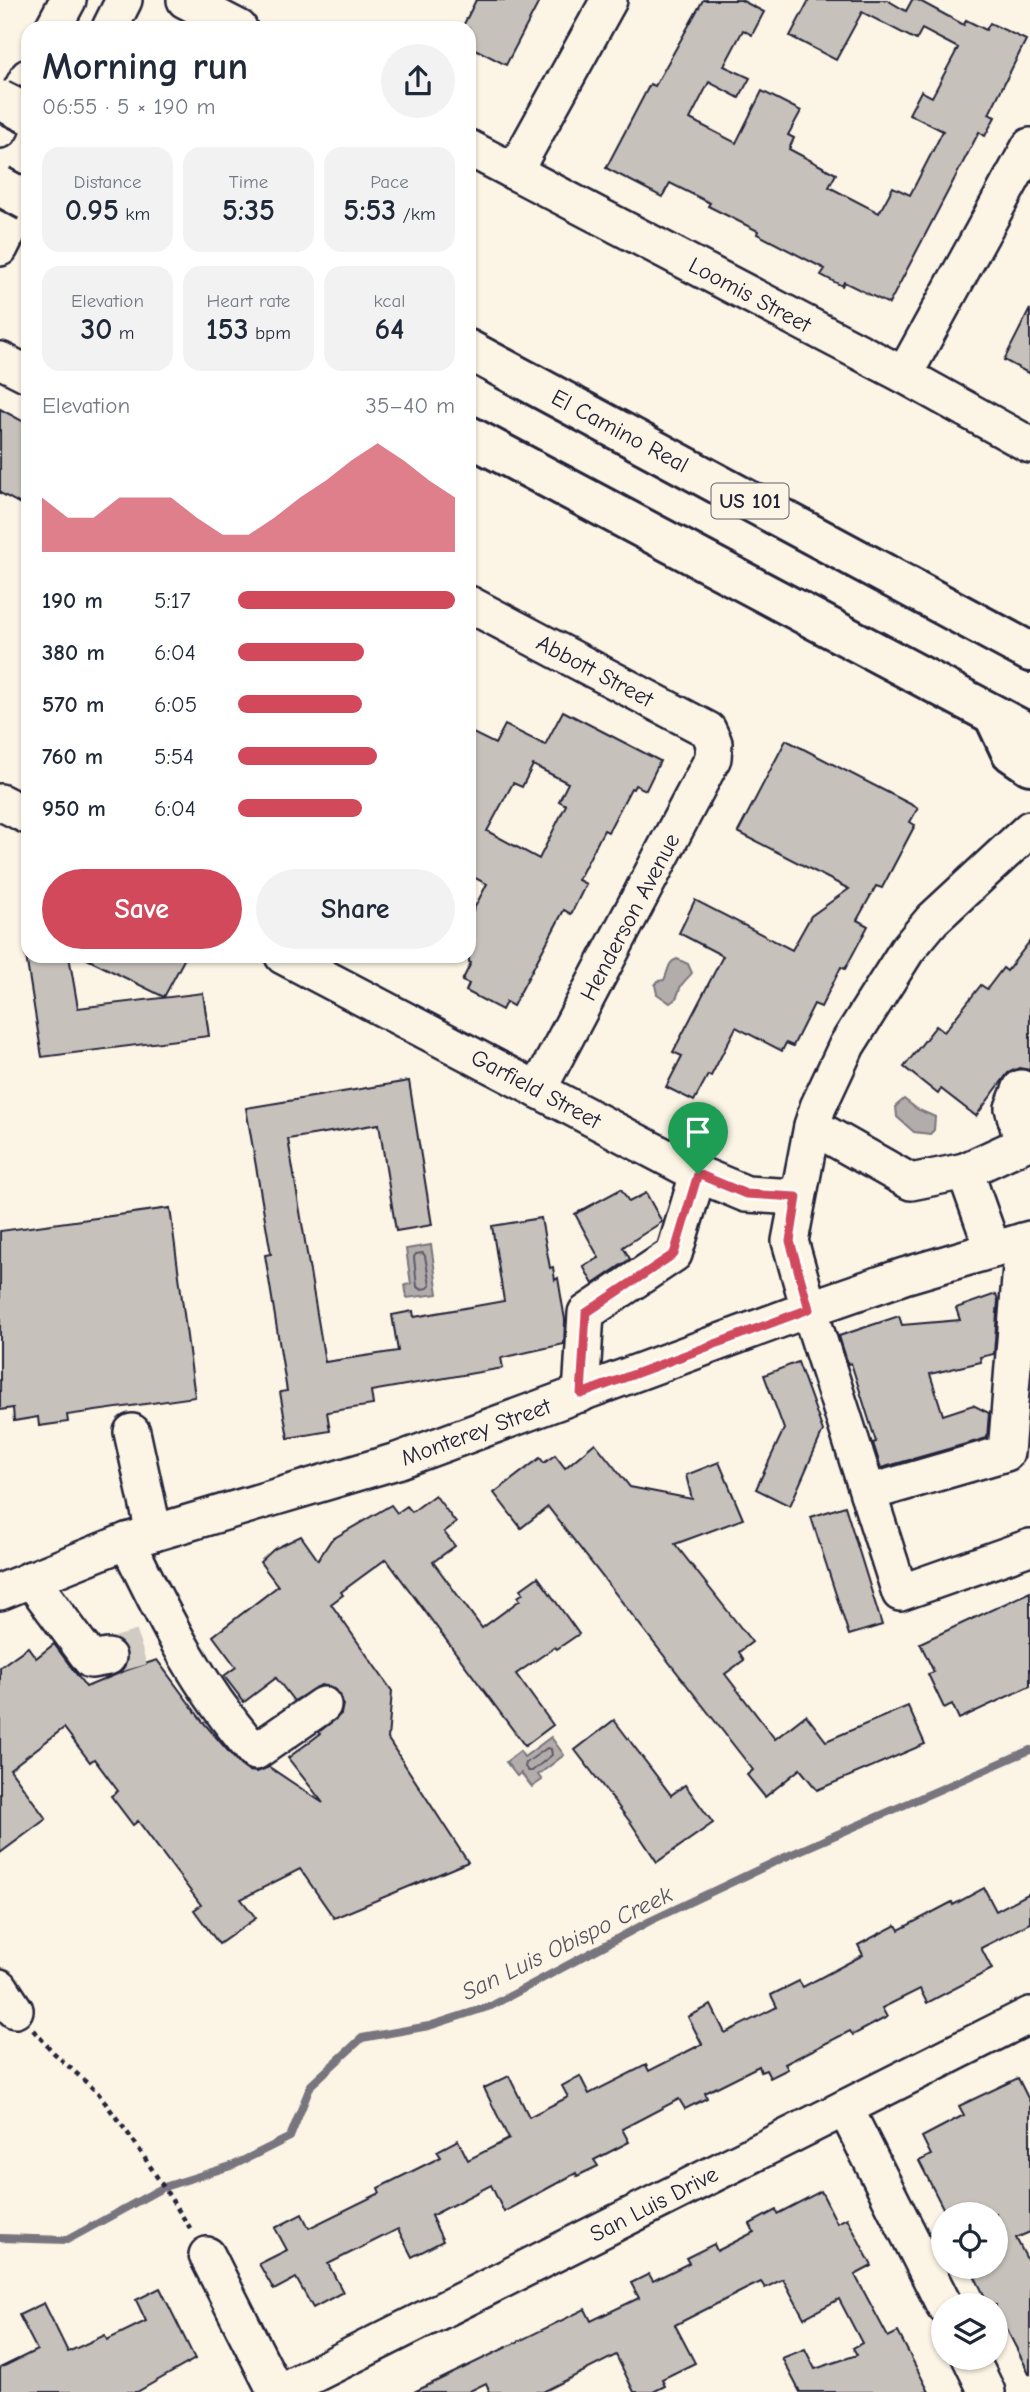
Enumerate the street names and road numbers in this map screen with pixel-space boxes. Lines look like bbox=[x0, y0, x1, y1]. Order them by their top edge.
street label: Loomis Street bbox=[684, 252, 817, 339]
street label: El Camino Real bbox=[547, 384, 693, 478]
road number: US 101 bbox=[712, 484, 788, 518]
street label: Abbott Street bbox=[532, 629, 659, 714]
street label: Henderson Avenue bbox=[574, 829, 686, 1005]
street label: Garfield Street bbox=[466, 1043, 607, 1135]
street label: Monterey Street bbox=[397, 1392, 556, 1472]
street label: San Luis Drive bbox=[586, 2160, 722, 2248]

